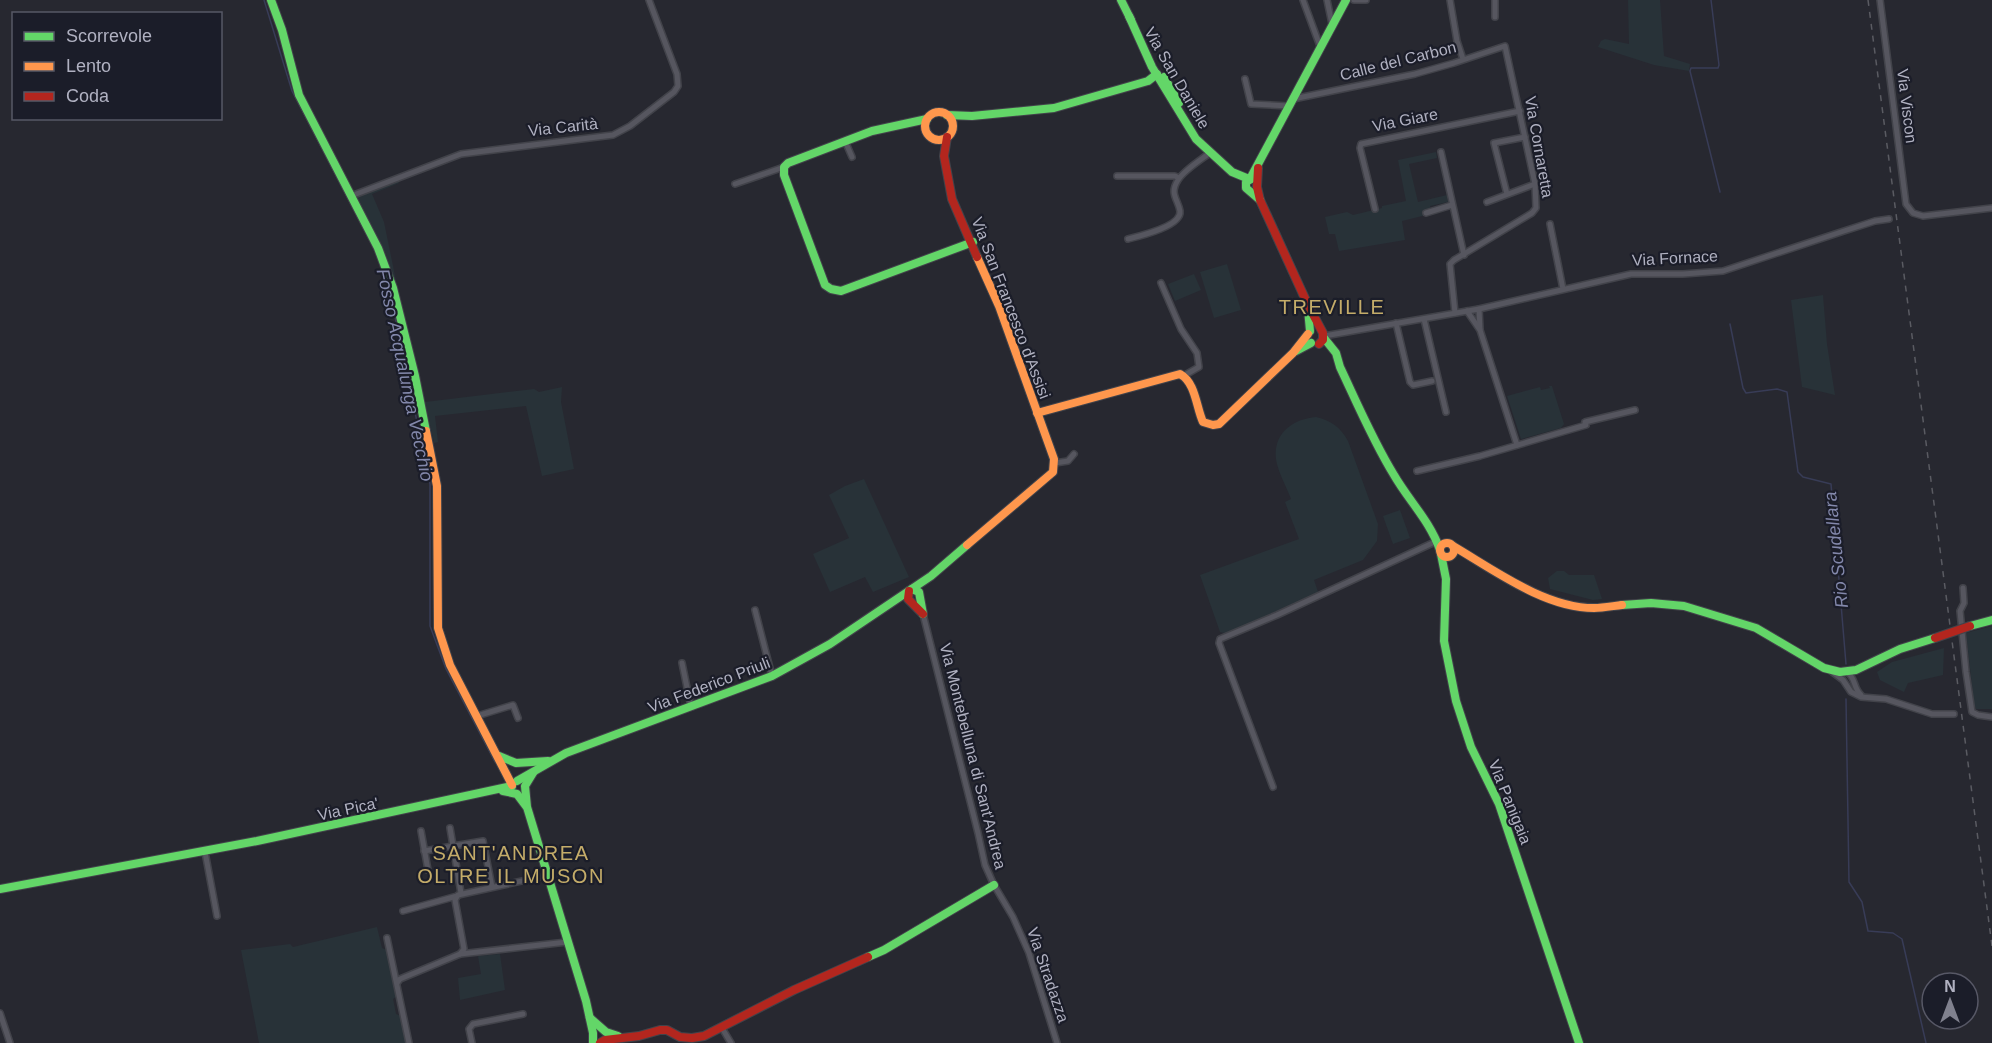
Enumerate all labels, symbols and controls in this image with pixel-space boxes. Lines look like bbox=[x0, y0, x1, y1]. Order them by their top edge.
legend bbox=[12, 12, 222, 120]
street label: Via San Daniele bbox=[1141, 24, 1213, 132]
text: Scorrevole bbox=[66, 26, 152, 46]
street label: Calle del Carbon bbox=[1338, 38, 1458, 84]
text: Lento bbox=[66, 56, 111, 76]
street label: Via Viscon bbox=[1894, 68, 1920, 144]
text: Coda bbox=[66, 86, 110, 106]
street label: Via Cornaretta bbox=[1522, 95, 1556, 199]
street label: Via Giare bbox=[1371, 105, 1439, 135]
street label: Via Carità bbox=[527, 115, 599, 139]
street label: Via San Francesco d'Assisi bbox=[968, 215, 1054, 401]
street label: Via Fornace bbox=[1632, 247, 1718, 269]
water label: Fosso Acqualunga Vecchio bbox=[373, 267, 437, 483]
district label: TREVILLE bbox=[1279, 296, 1385, 318]
water label: Rio Scudellara bbox=[1820, 491, 1852, 609]
street label: Via Montebelluna di Sant'Andrea bbox=[937, 641, 1009, 871]
street label: Via Federico Priuli bbox=[645, 654, 773, 716]
street label: Via Panigaia bbox=[1485, 757, 1535, 847]
street label: Via Pica' bbox=[316, 794, 380, 824]
district label: SANT'ANDREA OLTRE IL MUSON bbox=[417, 842, 605, 887]
street label: Via Stradazza bbox=[1024, 925, 1072, 1025]
north arrow bbox=[1920, 971, 1980, 1031]
text: N bbox=[1944, 978, 1956, 995]

